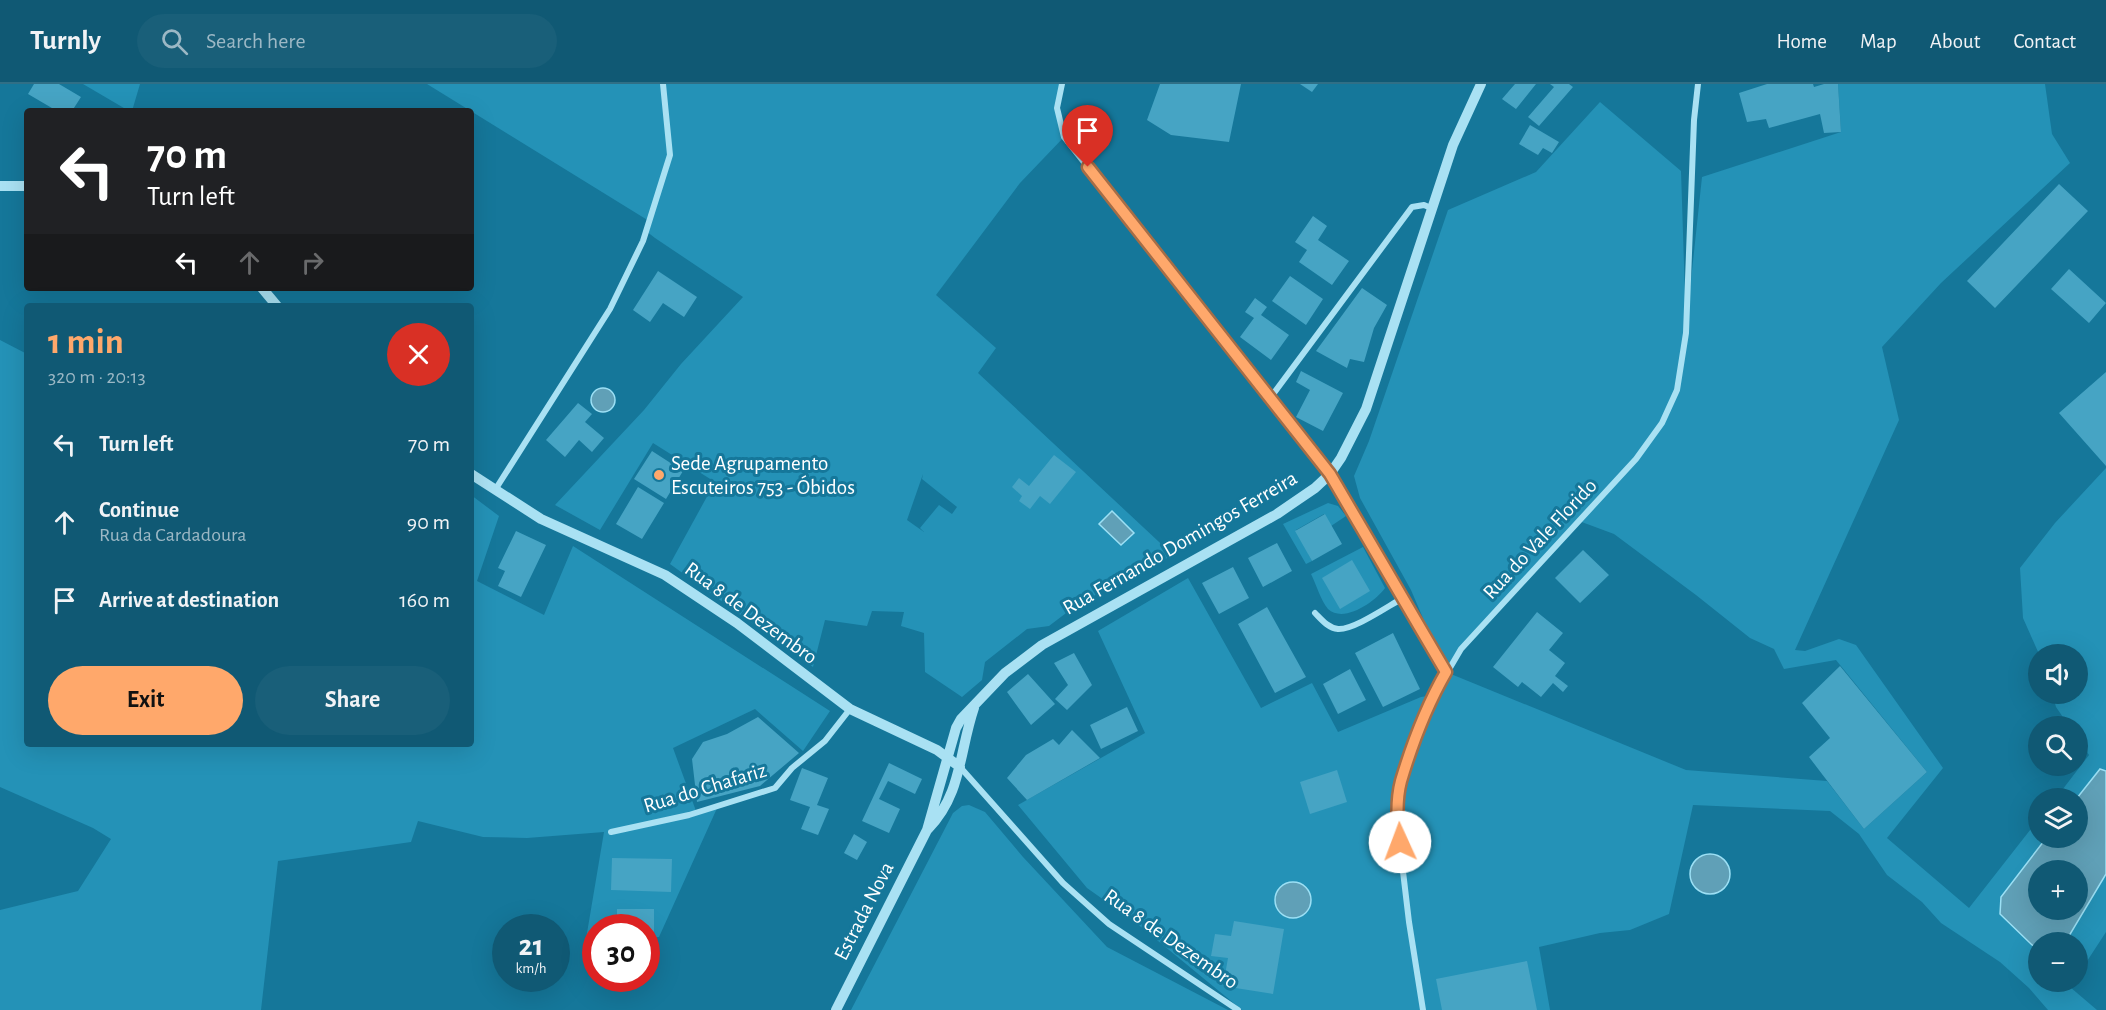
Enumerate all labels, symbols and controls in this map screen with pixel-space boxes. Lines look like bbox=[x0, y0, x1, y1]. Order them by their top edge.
search box bbox=[137, 14, 557, 68]
icon: search bbox=[158, 25, 191, 58]
text: Turnly bbox=[30, 27, 101, 55]
text: Search here bbox=[206, 30, 306, 52]
text: Home bbox=[1776, 31, 1827, 52]
text: Map bbox=[1860, 31, 1897, 52]
text: About bbox=[1930, 31, 1980, 52]
text: Contact bbox=[2013, 31, 2076, 52]
pin bbox=[1062, 105, 1113, 167]
icon: arrive bbox=[1071, 114, 1104, 147]
icon: left bbox=[48, 132, 126, 210]
text: 70 m bbox=[147, 134, 227, 176]
text: Turn left bbox=[147, 183, 235, 210]
icon: left bbox=[170, 246, 203, 279]
icon: ahead bbox=[233, 246, 266, 279]
icon: right bbox=[296, 246, 329, 279]
button: close bbox=[387, 323, 450, 386]
text: 1 min bbox=[48, 324, 124, 360]
text: 320 m · 20:13 bbox=[48, 367, 146, 387]
icon: left bbox=[48, 428, 81, 461]
text: Turn left bbox=[99, 433, 173, 455]
text: 70 m bbox=[408, 433, 450, 455]
place label: Sede Agrupamento Escuteiros 753 - Óbidos bbox=[671, 453, 855, 498]
street label: Rua Fernando Domingos Ferreira bbox=[1059, 467, 1301, 619]
marker: Sede Agrupamento Escuteiros 753 - Óbidos bbox=[652, 468, 666, 482]
street label: Rua do Vale Florido bbox=[1479, 475, 1601, 603]
text: Continue bbox=[99, 499, 179, 521]
icon: ahead bbox=[48, 506, 81, 539]
text: 90 m bbox=[407, 511, 450, 533]
text: Rua da Cardadoura bbox=[99, 525, 246, 545]
street label: Rua 8 de Dezembro bbox=[681, 558, 821, 668]
icon: arrive bbox=[48, 584, 81, 617]
text: Arrive at destination bbox=[99, 589, 279, 611]
text: 160 m bbox=[399, 589, 450, 611]
map controls bbox=[2028, 644, 2088, 992]
button: sound bbox=[2028, 644, 2088, 704]
button: Exit bbox=[48, 666, 243, 735]
button: Share bbox=[255, 666, 450, 735]
button: search bbox=[2028, 716, 2088, 776]
street label: Rua do Chafariz bbox=[641, 759, 769, 817]
button: layers bbox=[2028, 788, 2088, 848]
position arrow bbox=[1368, 810, 1432, 874]
street label: Estrada Nova bbox=[830, 858, 898, 963]
button: + bbox=[2028, 860, 2088, 920]
street label: Rua 8 de Dezembro bbox=[1100, 885, 1242, 993]
speed limit sign: 30 bbox=[582, 914, 660, 992]
text: 21 bbox=[519, 931, 543, 961]
button: − bbox=[2028, 932, 2088, 992]
text: km/h bbox=[516, 961, 546, 976]

